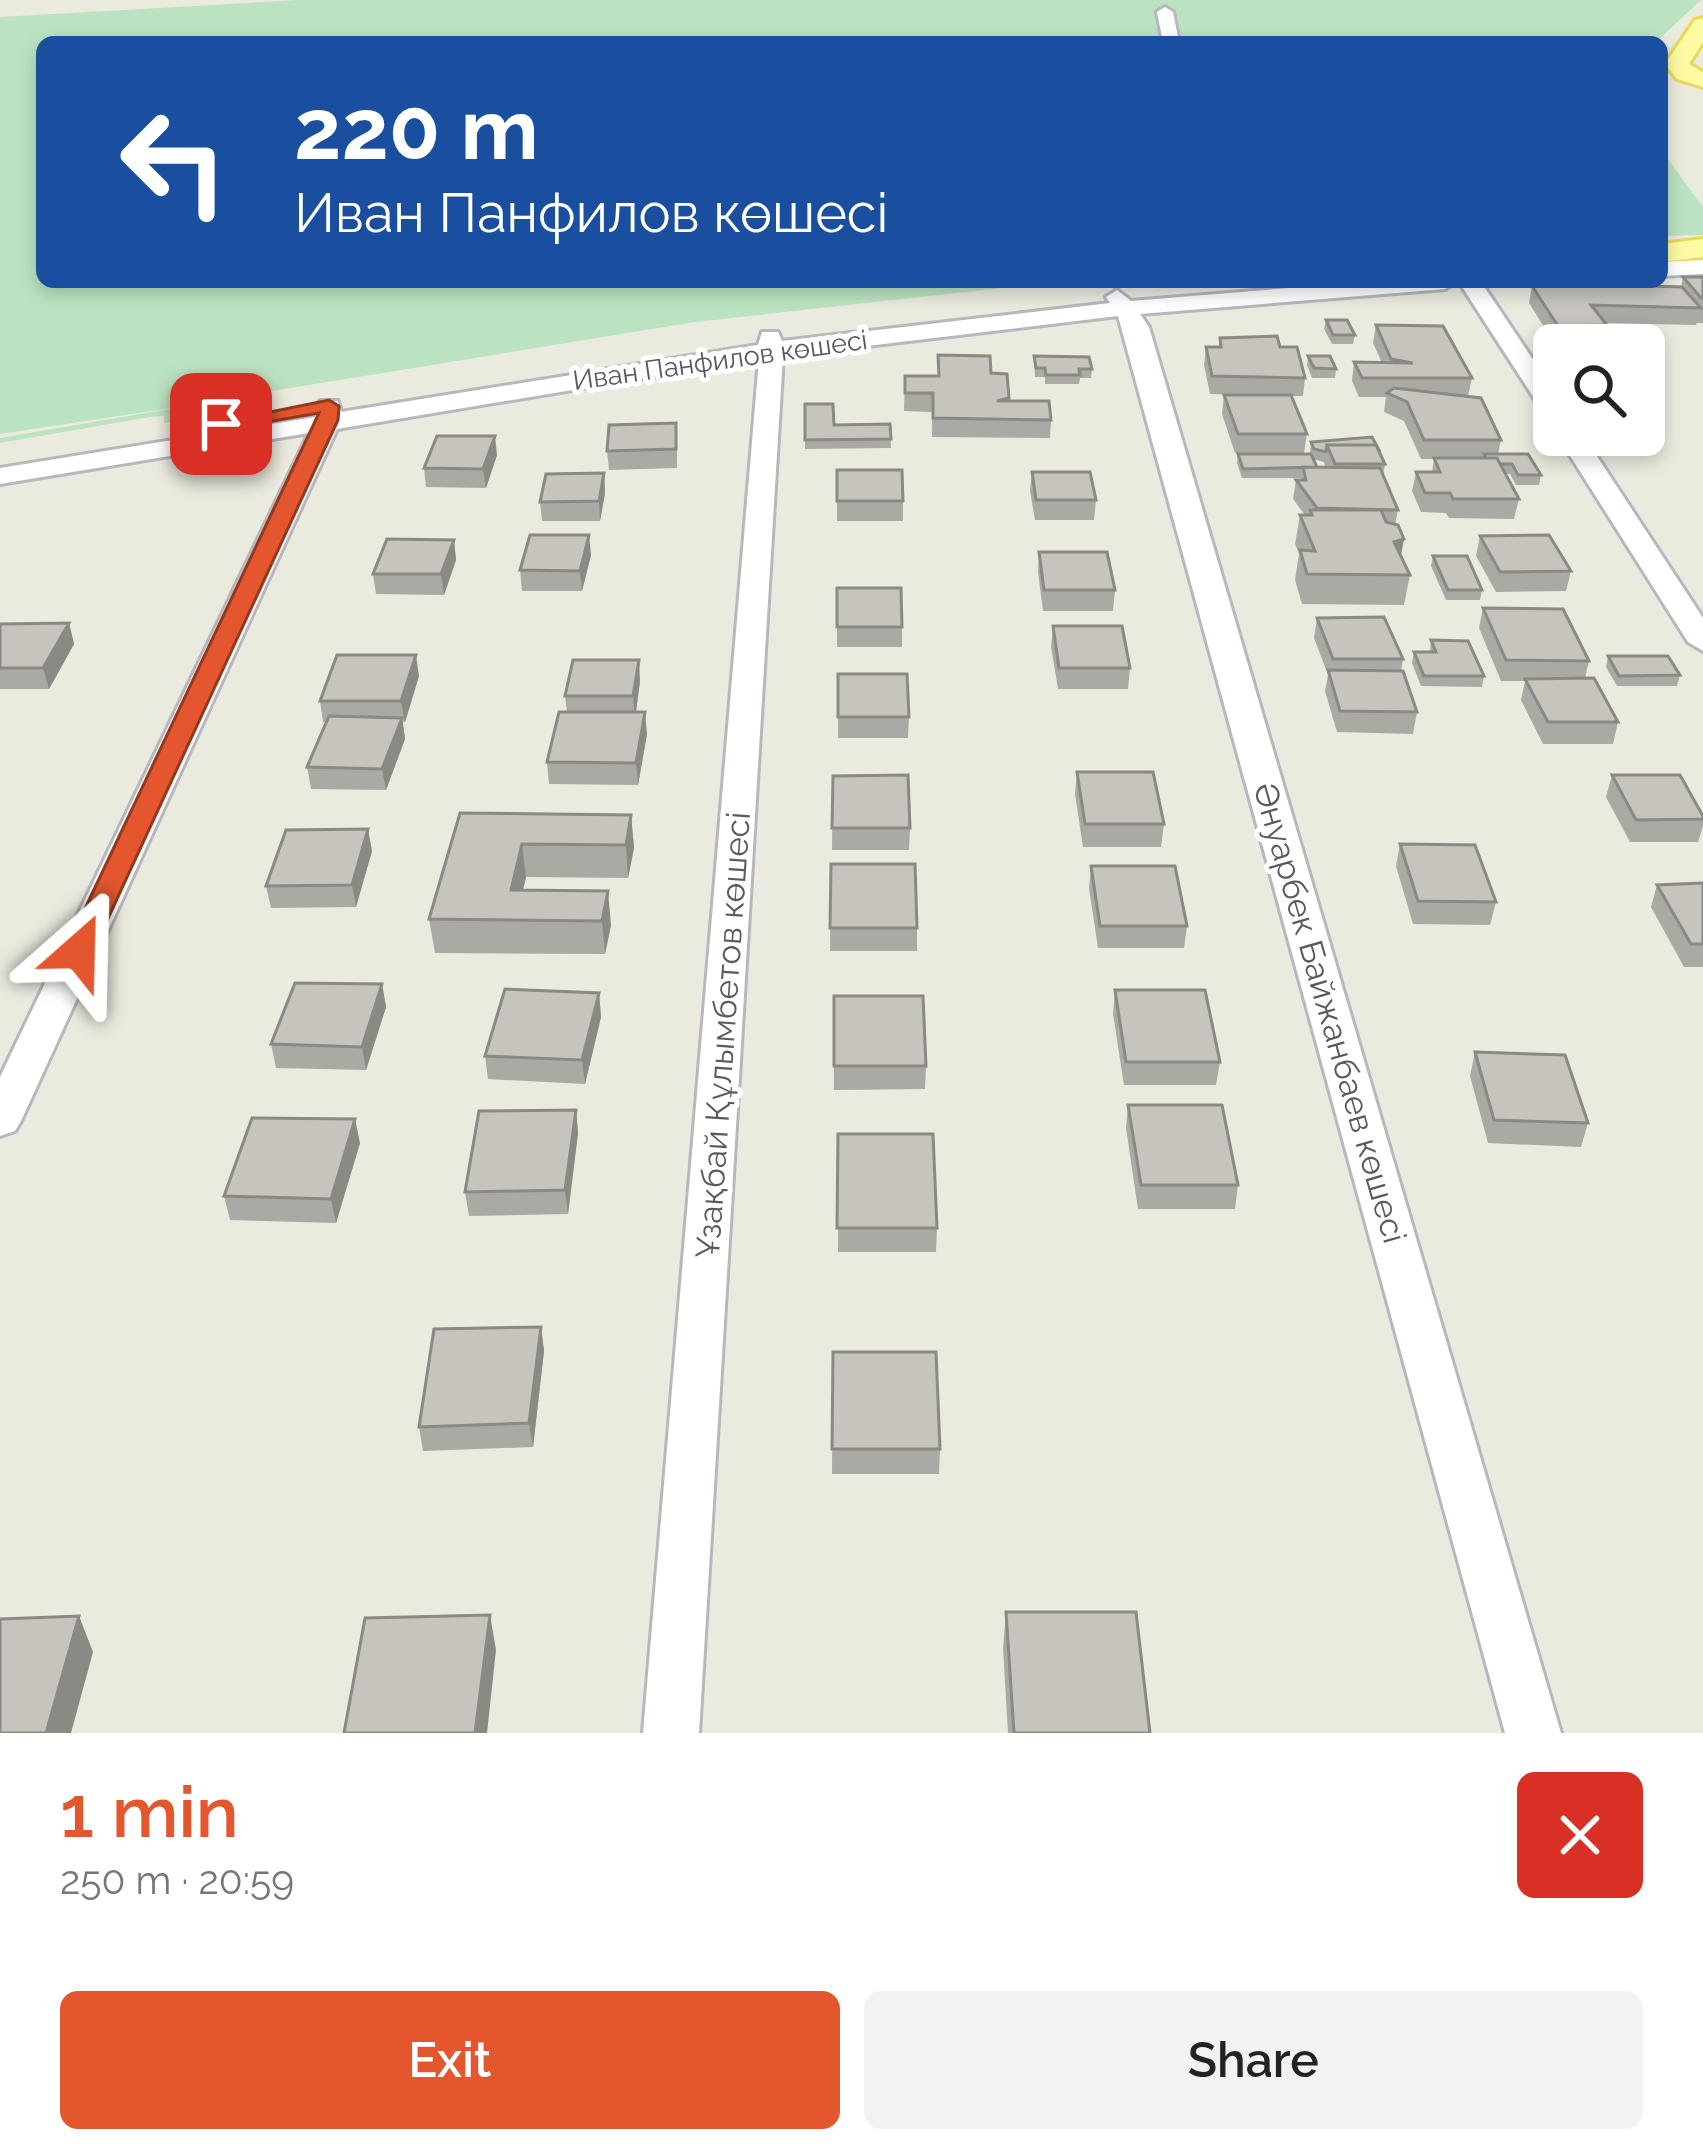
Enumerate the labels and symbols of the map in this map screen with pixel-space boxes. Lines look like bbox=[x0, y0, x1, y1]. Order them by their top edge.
street label: Иван Панфилов көшесі bbox=[571, 324, 869, 396]
pin bbox=[170, 373, 272, 475]
street label: Әнуарбек Байжанбаев көшесі bbox=[1246, 779, 1414, 1247]
street label: Ұзақбай Құлымбетов көшесі bbox=[688, 811, 758, 1259]
position arrow bbox=[16, 888, 142, 1014]

